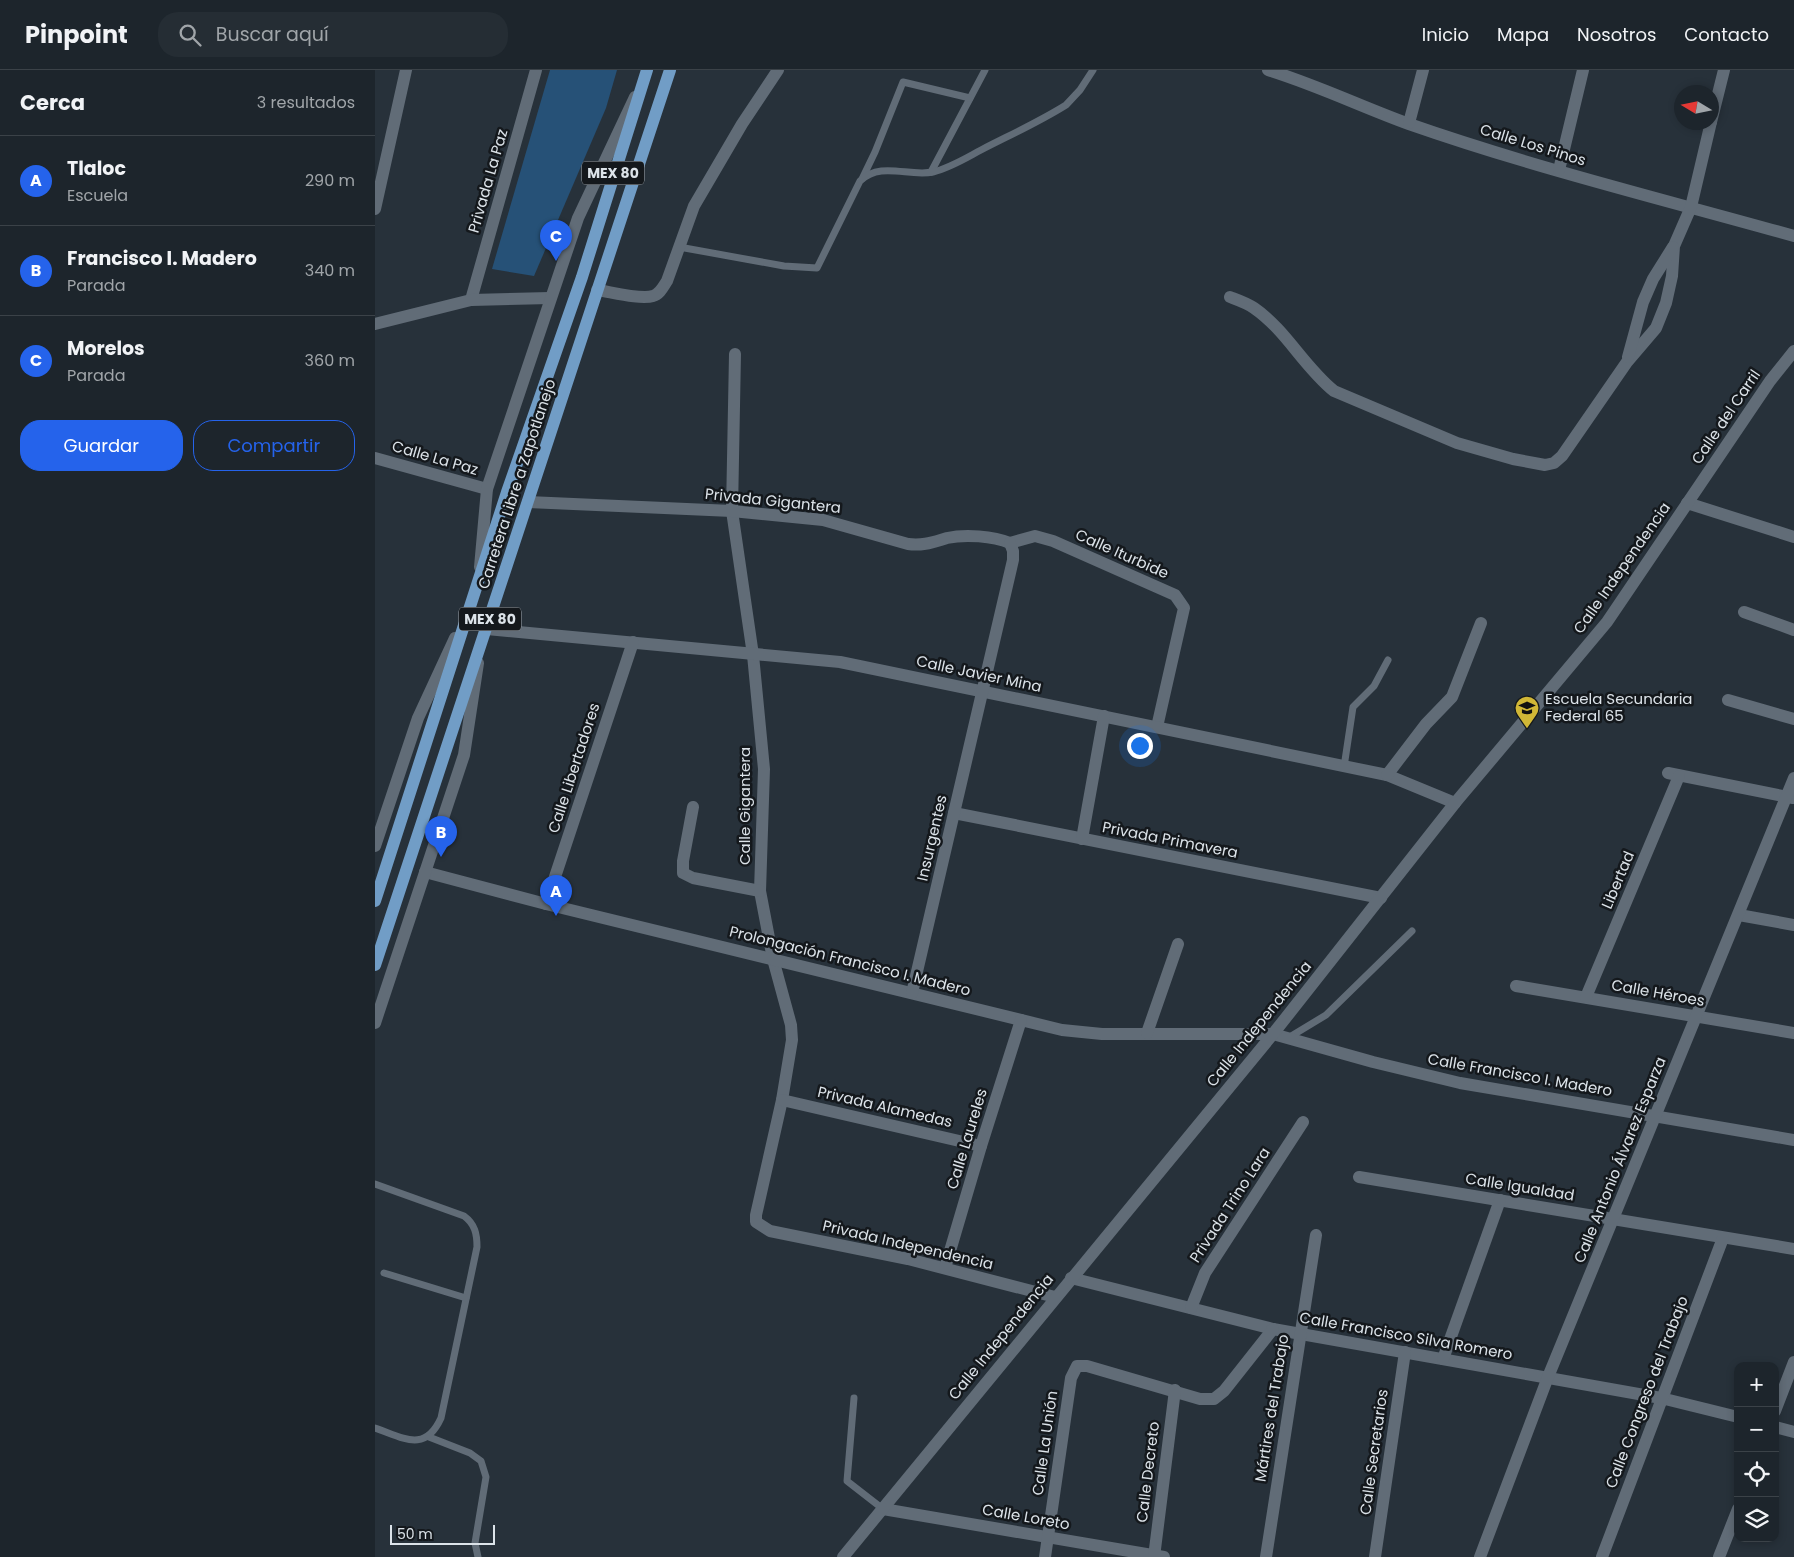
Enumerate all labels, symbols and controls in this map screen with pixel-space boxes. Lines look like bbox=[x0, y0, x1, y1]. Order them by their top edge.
search box bbox=[158, 12, 508, 57]
text: Pinpoint bbox=[25, 18, 128, 51]
icon: search bbox=[176, 21, 204, 49]
text: Buscar aquí bbox=[216, 21, 329, 48]
text: Inicio bbox=[1422, 22, 1469, 47]
text: Mapa bbox=[1497, 22, 1549, 47]
text: Nosotros bbox=[1577, 22, 1656, 47]
text: Contacto bbox=[1684, 22, 1769, 47]
north arrow bbox=[1674, 85, 1719, 130]
text: Cerca bbox=[20, 88, 85, 117]
text: 3 resultados bbox=[257, 91, 355, 114]
street label: Calle Los Pinos bbox=[1478, 118, 1589, 171]
street label: Privada La Paz bbox=[463, 126, 512, 235]
text: Tlaloc bbox=[67, 155, 126, 182]
road number: MEX 80 bbox=[582, 162, 644, 185]
text: A bbox=[30, 169, 42, 192]
text: 290 m bbox=[305, 169, 355, 192]
text: Escuela bbox=[67, 184, 128, 207]
pin: C bbox=[540, 220, 572, 261]
text: Francisco I. Madero bbox=[67, 245, 257, 272]
text: B bbox=[31, 259, 41, 282]
text: 340 m bbox=[305, 259, 355, 282]
text: Parada bbox=[67, 274, 126, 297]
text: Morelos bbox=[67, 335, 145, 362]
text: C bbox=[30, 349, 42, 372]
text: 360 m bbox=[305, 349, 355, 372]
text: Parada bbox=[67, 364, 126, 387]
street label: Calle del Carril bbox=[1686, 365, 1765, 468]
street label: Carretera Libre a Zapotlanejo bbox=[473, 376, 560, 592]
button: Guardar bbox=[20, 420, 183, 471]
button: Compartir bbox=[193, 420, 355, 471]
street label: Calle La Paz bbox=[390, 435, 481, 480]
street label: Privada Gigantera bbox=[704, 483, 842, 518]
street label: Calle Independencia bbox=[1568, 498, 1675, 638]
street label: Calle Iturbide bbox=[1072, 524, 1172, 583]
road number: MEX 80 bbox=[459, 608, 521, 630]
street label: Calle Javier Mina bbox=[914, 650, 1044, 697]
place label: Escuela Secundaria Federal 65 bbox=[1545, 688, 1692, 726]
school or university icon: Escuela Secundaria Federal 65 bbox=[1514, 695, 1540, 729]
street label: Calle Libertadores bbox=[543, 700, 605, 836]
your location bbox=[1127, 733, 1153, 759]
street label: Calle Gigantera bbox=[734, 747, 755, 865]
street label: Insurgentes bbox=[911, 793, 952, 883]
pin: B bbox=[425, 816, 457, 857]
street label: Privada Primavera bbox=[1100, 816, 1240, 863]
street label: Libertad bbox=[1596, 848, 1639, 912]
pin: A bbox=[540, 875, 572, 916]
street label: Prolongación Francisco I. Madero bbox=[727, 920, 973, 1001]
street label: Calle Independencia bbox=[1201, 956, 1316, 1091]
street label: Calle Héroes bbox=[1610, 974, 1707, 1011]
street label: Calle Francisco I. Madero bbox=[1426, 1048, 1614, 1101]
street label: Calle Antonio Álvarez Esparza bbox=[1568, 1054, 1671, 1266]
street label: Privada Alamedas bbox=[816, 1081, 955, 1132]
street label: Calle Laureles bbox=[941, 1086, 992, 1192]
street label: Privada Trino Lara bbox=[1184, 1143, 1275, 1267]
street label: Calle Igualdad bbox=[1464, 1168, 1576, 1205]
street label: Privada Independencia bbox=[821, 1215, 996, 1274]
street label: Calle Independencia bbox=[943, 1269, 1058, 1404]
street label: Calle Congreso del Trabajo bbox=[1600, 1293, 1693, 1491]
street label: Calle Francisco Silva Romero bbox=[1298, 1306, 1514, 1365]
street label: Mártires del Trabajo bbox=[1249, 1333, 1294, 1483]
map controls bbox=[1734, 1362, 1779, 1542]
button: + bbox=[1734, 1362, 1779, 1407]
street label: Calle Secretarios bbox=[1354, 1388, 1393, 1516]
street label: Calle La Unión bbox=[1027, 1389, 1062, 1497]
button: − bbox=[1734, 1407, 1779, 1452]
street label: Calle Decreto bbox=[1131, 1420, 1164, 1524]
button: locate bbox=[1734, 1452, 1779, 1497]
button: layers bbox=[1734, 1497, 1779, 1542]
street label: Calle Loreto bbox=[981, 1498, 1071, 1535]
scale bar bbox=[390, 1522, 495, 1545]
text: 50 m bbox=[397, 1524, 433, 1544]

